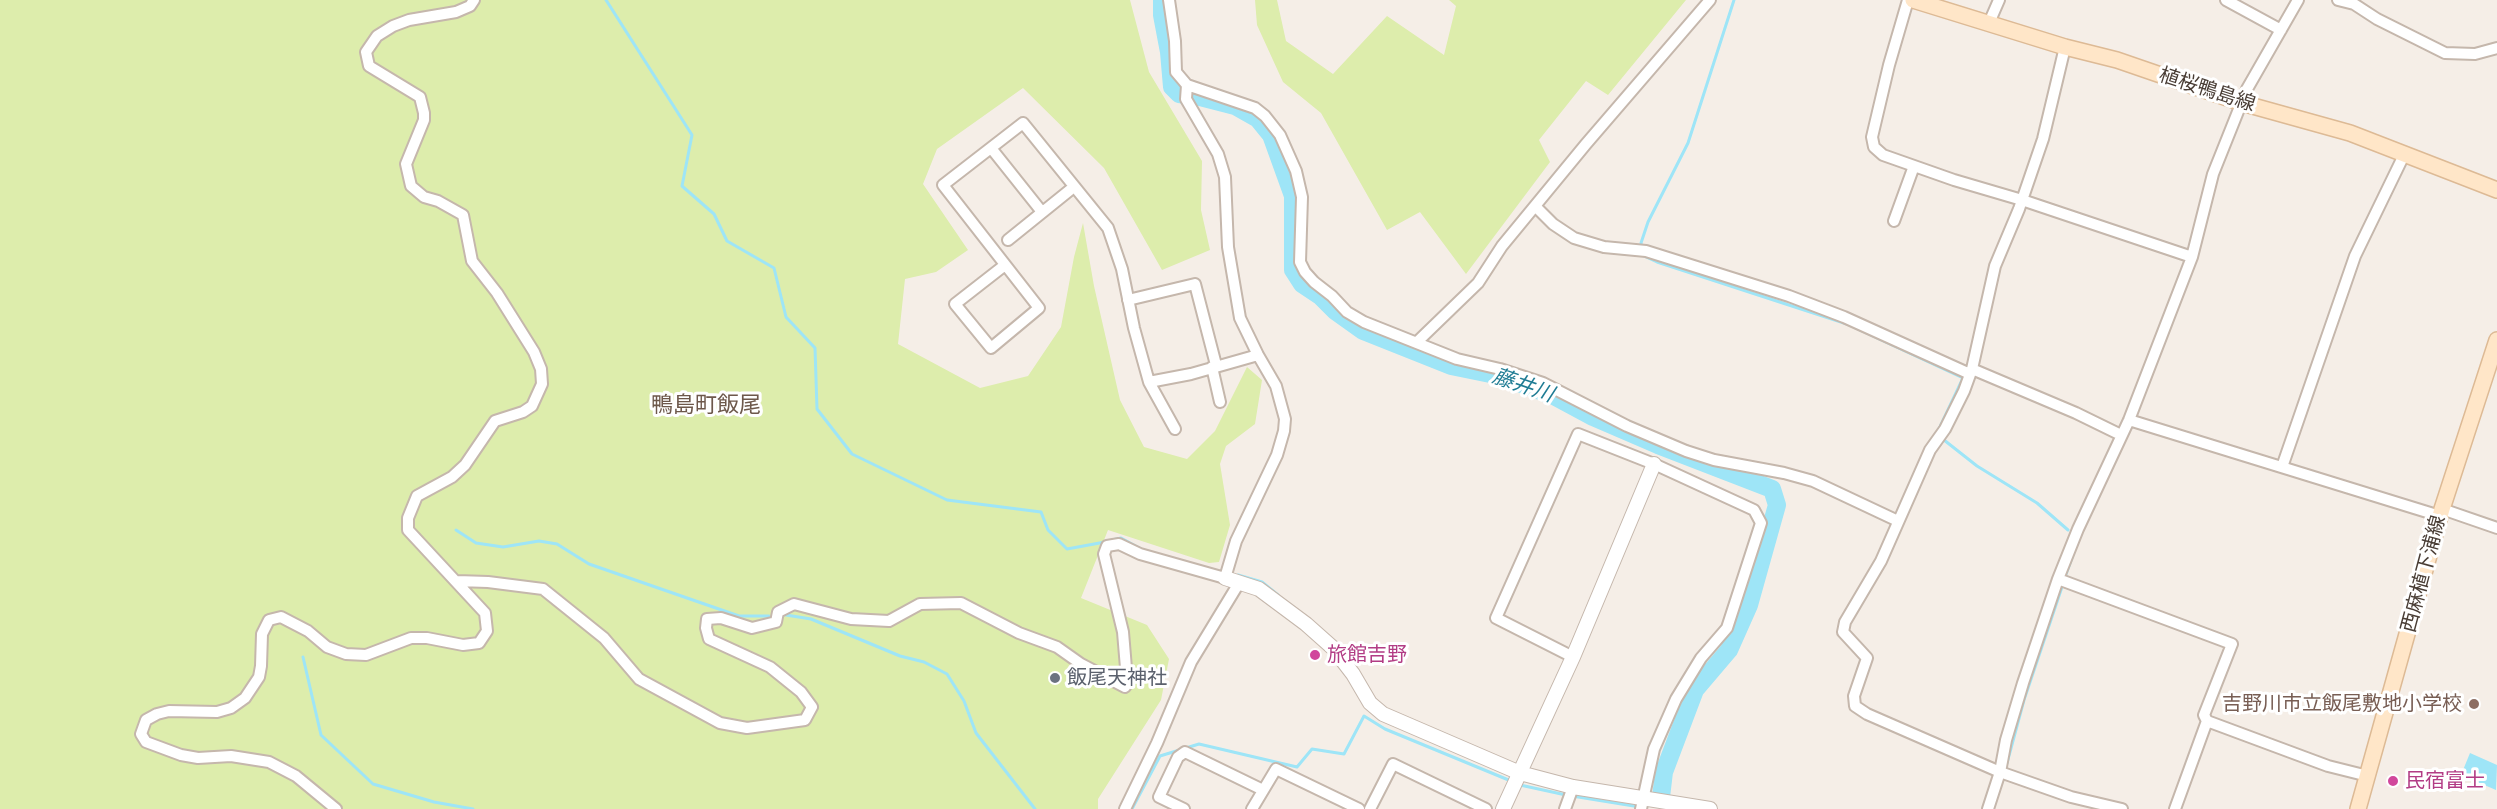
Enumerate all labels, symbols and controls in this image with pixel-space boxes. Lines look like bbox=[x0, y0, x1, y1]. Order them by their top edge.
street label: 植桜鴨島線 bbox=[2156, 63, 2258, 117]
water label: 藤井川 bbox=[1489, 364, 1557, 408]
district label: 鴨島町飯尾 bbox=[651, 393, 761, 419]
street label: 西麻植下浦線 bbox=[2397, 513, 2451, 635]
place label: 旅館吉野 bbox=[1327, 643, 1407, 667]
marker: 旅館吉野 bbox=[1308, 648, 1322, 662]
place label: 飯尾天神社 bbox=[1067, 666, 1167, 690]
marker: 飯尾天神社 bbox=[1048, 671, 1062, 685]
place label: 吉野川市立飯尾敷地小学校 bbox=[2222, 692, 2462, 716]
marker: 吉野川市立飯尾敷地小学校 bbox=[2467, 697, 2481, 711]
place label: 民宿富士 bbox=[2405, 769, 2485, 793]
marker: 民宿富士 bbox=[2386, 774, 2400, 788]

